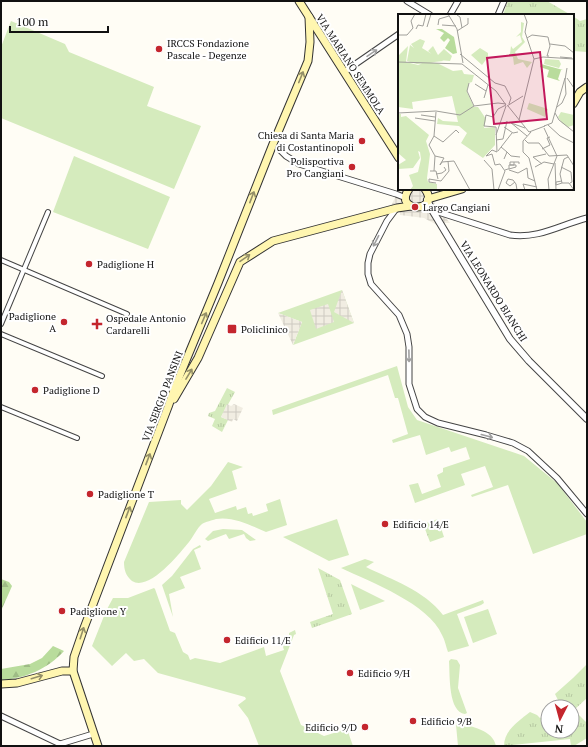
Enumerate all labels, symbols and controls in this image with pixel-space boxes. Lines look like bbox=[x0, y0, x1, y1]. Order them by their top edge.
scale bar bbox=[10, 8, 108, 34]
street label: VIA MARIANO SEMMOLA bbox=[313, 12, 388, 117]
text: 100 m bbox=[16, 14, 49, 29]
inset map bbox=[398, 14, 574, 190]
place label: IRCCS Fondazione Pascale - Degenze bbox=[167, 37, 249, 62]
marker: IRCCS Fondazione Pascale - Degenze bbox=[154, 44, 164, 54]
one-way arrow bbox=[366, 49, 377, 57]
one-way arrow bbox=[298, 71, 306, 83]
place label: Chiesa di Santa Maria di Costantinopoli bbox=[258, 129, 354, 154]
marker: Chiesa di Santa Maria di Costantinopoli bbox=[357, 136, 367, 146]
place label: Polisportiva Pro Cangiani bbox=[287, 155, 344, 180]
marker: Polisportiva Pro Cangiani bbox=[347, 162, 357, 172]
one-way arrow bbox=[248, 192, 256, 204]
place label: Largo Cangiani bbox=[423, 201, 490, 214]
marker: Largo Cangiani bbox=[410, 202, 420, 212]
one-way arrow bbox=[372, 235, 380, 247]
street label: VIA LEONARDO BIANCHI bbox=[457, 238, 530, 345]
one-way arrow bbox=[240, 254, 251, 263]
place label: Padiglione H bbox=[97, 258, 154, 271]
marker: Padiglione H bbox=[84, 259, 94, 269]
place label: Padiglione A bbox=[9, 310, 56, 335]
place label: Ospedale Antonio Cardarelli bbox=[106, 312, 186, 337]
one-way arrow bbox=[200, 312, 208, 324]
marker: Padiglione A bbox=[59, 317, 69, 327]
marker: Ospedale Antonio Cardarelli bbox=[91, 318, 103, 330]
marker: Policlinico bbox=[226, 323, 238, 335]
place label: Policlinico bbox=[241, 323, 288, 336]
street label: VIA SERGIO PANSINI bbox=[139, 349, 186, 443]
one-way arrow bbox=[405, 349, 413, 362]
one-way arrow bbox=[185, 368, 193, 380]
place label: Padiglione D bbox=[43, 384, 100, 397]
marker: Padiglione D bbox=[30, 385, 40, 395]
one-way arrow bbox=[480, 432, 493, 440]
one-way arrow bbox=[144, 454, 152, 466]
place label: Padiglione T bbox=[98, 488, 154, 501]
marker: Padiglione T bbox=[85, 489, 95, 499]
one-way arrow bbox=[124, 507, 132, 519]
place label: Edificio 14/E bbox=[393, 518, 449, 531]
marker: Edificio 14/E bbox=[380, 519, 390, 529]
place label: Padiglione Y bbox=[70, 605, 127, 618]
marker: Padiglione Y bbox=[57, 606, 67, 616]
one-way arrow bbox=[79, 627, 86, 640]
place label: Edificio 11/E bbox=[235, 634, 291, 647]
marker: Edificio 11/E bbox=[222, 635, 232, 645]
place label: Edificio 9/H bbox=[358, 667, 410, 680]
marker: Edificio 9/H bbox=[345, 668, 355, 678]
one-way arrow bbox=[30, 673, 43, 680]
north arrow bbox=[540, 699, 580, 739]
place label: Edificio 9/B bbox=[421, 715, 472, 728]
marker: Edificio 9/B bbox=[408, 716, 418, 726]
place label: Edificio 9/D bbox=[305, 721, 357, 734]
text: N bbox=[553, 721, 564, 736]
marker: Edificio 9/D bbox=[360, 722, 370, 732]

